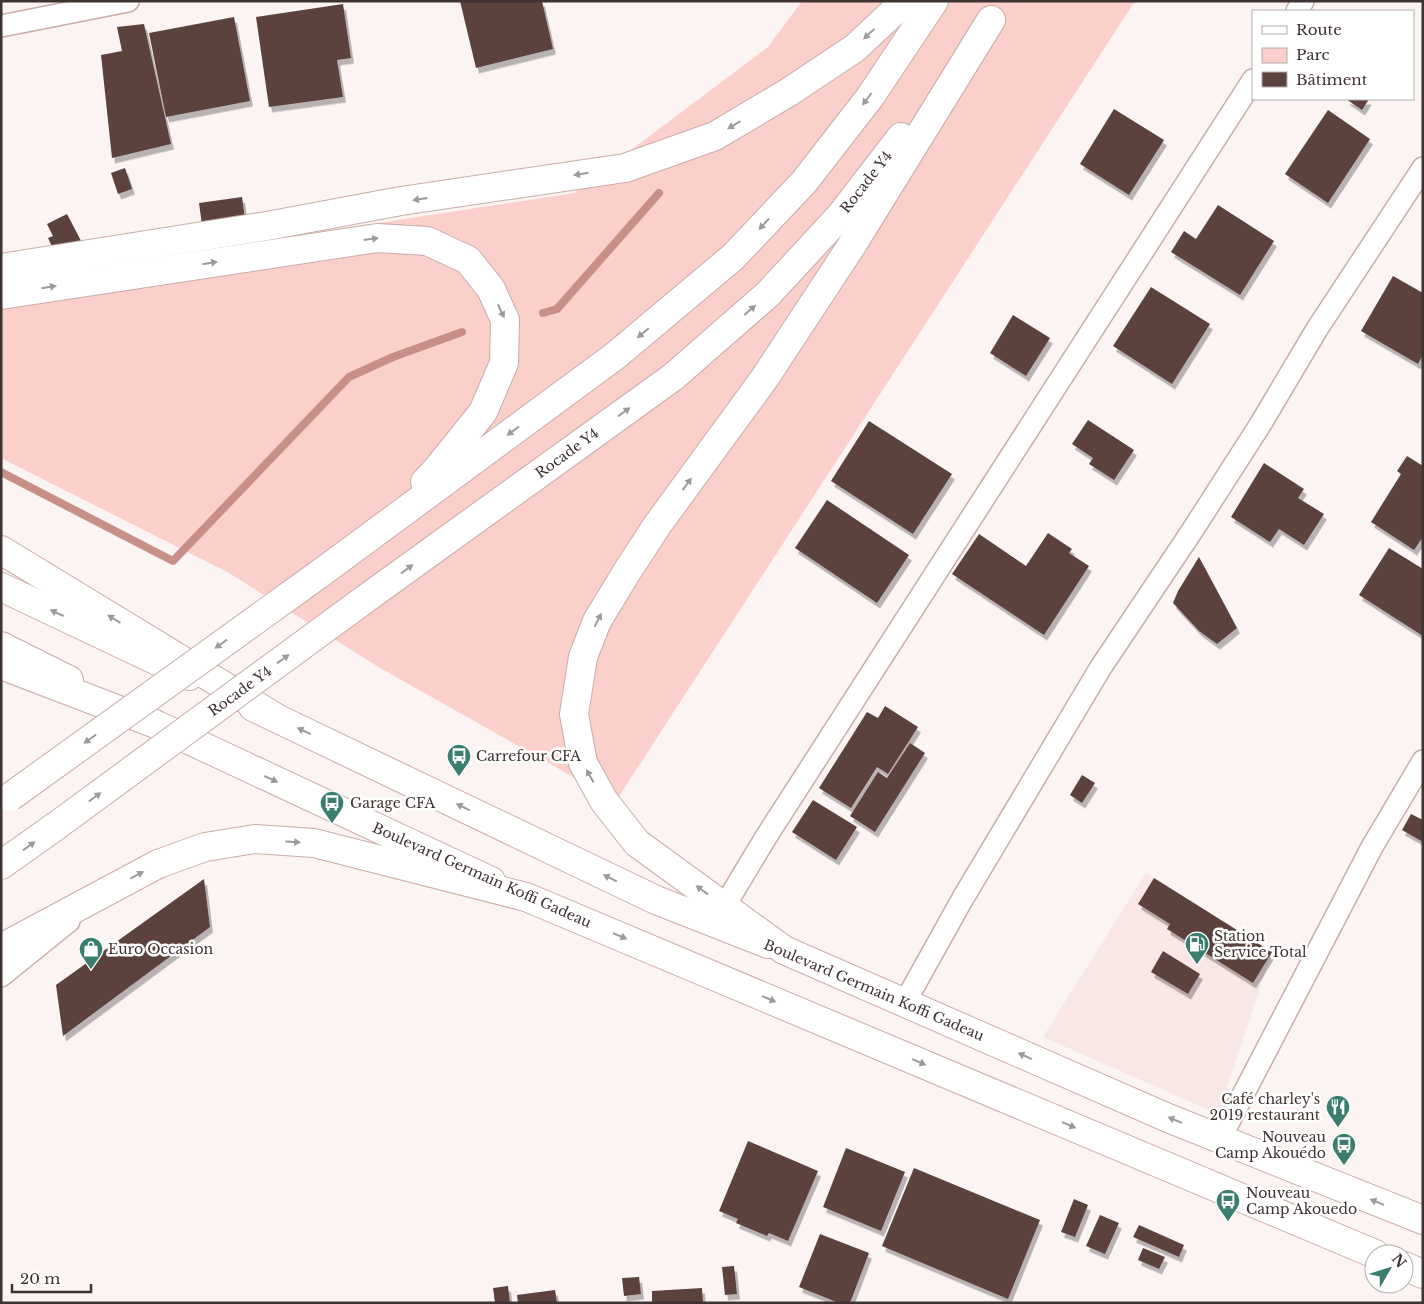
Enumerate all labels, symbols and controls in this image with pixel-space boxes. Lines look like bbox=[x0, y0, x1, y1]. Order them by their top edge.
legend bbox=[1252, 10, 1414, 100]
text: Route bbox=[1296, 20, 1342, 39]
one-way arrow bbox=[863, 29, 876, 40]
text: Parc bbox=[1296, 45, 1329, 64]
text: Bâtiment bbox=[1296, 70, 1368, 89]
one-way arrow bbox=[862, 92, 872, 106]
one-way arrow bbox=[728, 120, 741, 129]
street label: Rocade Y4 bbox=[836, 147, 896, 217]
one-way arrow bbox=[573, 171, 589, 179]
one-way arrow bbox=[412, 195, 428, 203]
one-way arrow bbox=[758, 218, 770, 230]
one-way arrow bbox=[363, 235, 379, 243]
one-way arrow bbox=[202, 259, 218, 267]
one-way arrow bbox=[42, 283, 58, 291]
one-way arrow bbox=[497, 304, 505, 318]
one-way arrow bbox=[743, 304, 756, 315]
one-way arrow bbox=[637, 327, 650, 338]
one-way arrow bbox=[617, 407, 631, 417]
street label: Rocade Y4 bbox=[532, 424, 602, 482]
one-way arrow bbox=[507, 425, 520, 436]
one-way arrow bbox=[682, 477, 692, 491]
one-way arrow bbox=[400, 563, 413, 574]
one-way arrow bbox=[50, 609, 64, 617]
one-way arrow bbox=[594, 613, 602, 627]
one-way arrow bbox=[107, 614, 121, 623]
one-way arrow bbox=[215, 639, 228, 649]
one-way arrow bbox=[276, 654, 289, 665]
street label: Rocade Y4 bbox=[205, 662, 275, 720]
one-way arrow bbox=[297, 726, 311, 734]
one-way arrow bbox=[83, 734, 97, 744]
bus stop icon: Carrefour CFA bbox=[446, 743, 472, 777]
place label: Carrefour CFA bbox=[476, 747, 581, 765]
one-way arrow bbox=[586, 769, 594, 784]
one-way arrow bbox=[263, 775, 278, 783]
bus stop icon: Garage CFA bbox=[319, 790, 345, 824]
one-way arrow bbox=[88, 792, 102, 802]
place label: Garage CFA bbox=[350, 794, 435, 812]
one-way arrow bbox=[456, 803, 471, 811]
street label: Boulevard Germain Koffi Gadeau bbox=[370, 818, 595, 932]
one-way arrow bbox=[285, 838, 301, 846]
one-way arrow bbox=[22, 841, 36, 851]
one-way arrow bbox=[130, 871, 144, 879]
one-way arrow bbox=[603, 873, 617, 881]
one-way arrow bbox=[696, 885, 709, 896]
place label: Station Service Total bbox=[1214, 927, 1307, 961]
fuel station icon: Station Service Total bbox=[1184, 931, 1210, 965]
one-way arrow bbox=[613, 933, 627, 941]
street label: Boulevard Germain Koffi Gadeau bbox=[761, 935, 988, 1045]
shop icon: Euro Occasion bbox=[78, 936, 104, 970]
place label: Euro Occasion bbox=[108, 940, 214, 958]
one-way arrow bbox=[762, 996, 776, 1004]
one-way arrow bbox=[1018, 1052, 1032, 1060]
one-way arrow bbox=[912, 1059, 926, 1067]
place label: Café charley's 2019 restaurant bbox=[1209, 1090, 1321, 1124]
restaurant icon: Café charley's 2019 restaurant bbox=[1325, 1094, 1351, 1128]
one-way arrow bbox=[1168, 1116, 1182, 1124]
one-way arrow bbox=[1062, 1122, 1076, 1130]
place label: Nouveau Camp Akouédo bbox=[1215, 1128, 1327, 1162]
bus stop icon: Nouveau Camp Akouédo bbox=[1331, 1132, 1357, 1166]
place label: Nouveau Camp Akouedo bbox=[1246, 1184, 1357, 1218]
bus stop icon: Nouveau Camp Akouedo bbox=[1215, 1188, 1241, 1222]
one-way arrow bbox=[1370, 1198, 1385, 1205]
north arrow bbox=[1364, 1244, 1414, 1294]
text: N bbox=[1388, 1250, 1410, 1272]
scale bar bbox=[12, 1262, 91, 1294]
text: 20 m bbox=[20, 1269, 60, 1288]

